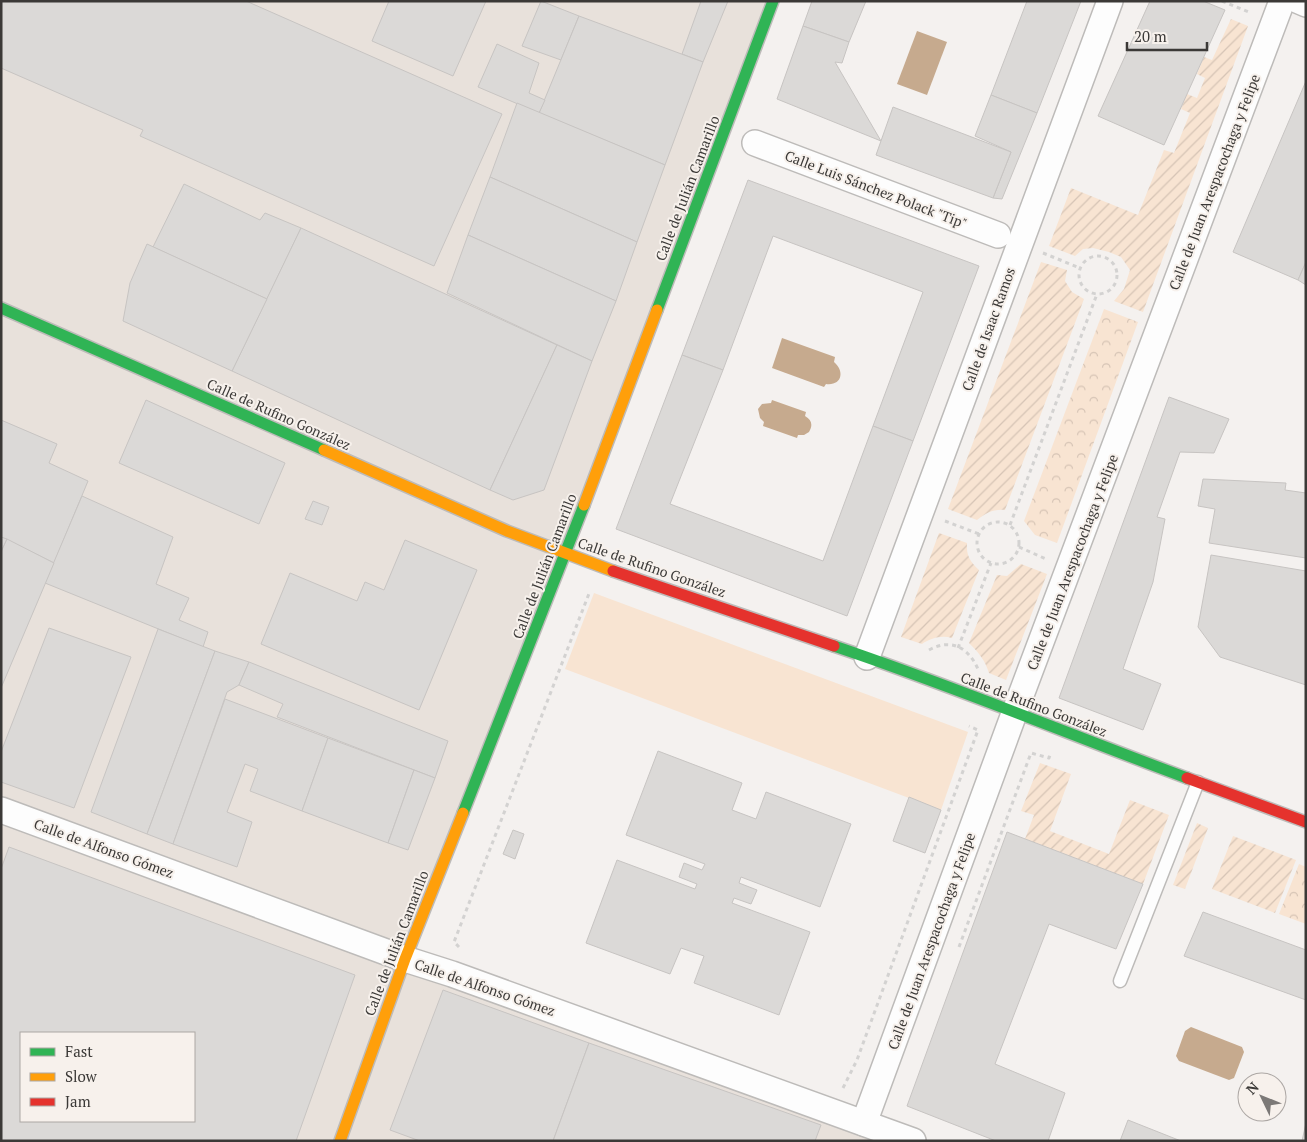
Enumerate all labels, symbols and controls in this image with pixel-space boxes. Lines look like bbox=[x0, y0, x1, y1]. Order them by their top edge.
scale bar bbox=[1127, 20, 1207, 52]
text: 20 m bbox=[1134, 26, 1167, 46]
street label: Calle de Juan Arespacochaga y Felipe bbox=[1164, 71, 1264, 293]
street label: Calle de Julián Camarillo bbox=[651, 112, 724, 263]
street label: Calle Luis Sánchez Polack "Tip" bbox=[782, 145, 970, 233]
street label: Calle de Isaac Ramos bbox=[957, 265, 1019, 393]
street label: Calle de Rufino González bbox=[204, 374, 354, 454]
street label: Calle de Juan Arespacochaga y Felipe bbox=[1022, 451, 1122, 673]
street label: Calle de Julián Camarillo bbox=[508, 490, 581, 641]
street label: Calle de Rufino González bbox=[575, 533, 729, 601]
street label: Calle de Rufino González bbox=[958, 667, 1110, 741]
street label: Calle de Alfonso Gómez bbox=[31, 814, 177, 882]
street label: Calle de Juan Arespacochaga y Felipe bbox=[883, 830, 979, 1052]
street label: Calle de Julián Camarillo bbox=[360, 867, 433, 1018]
street label: Calle de Alfonso Gómez bbox=[412, 954, 558, 1020]
legend bbox=[20, 1032, 195, 1122]
text: Fast bbox=[65, 1041, 93, 1061]
text: Slow bbox=[65, 1066, 98, 1086]
north arrow bbox=[1237, 1072, 1287, 1122]
text: N bbox=[1242, 1077, 1263, 1098]
text: Jam bbox=[65, 1091, 91, 1111]

